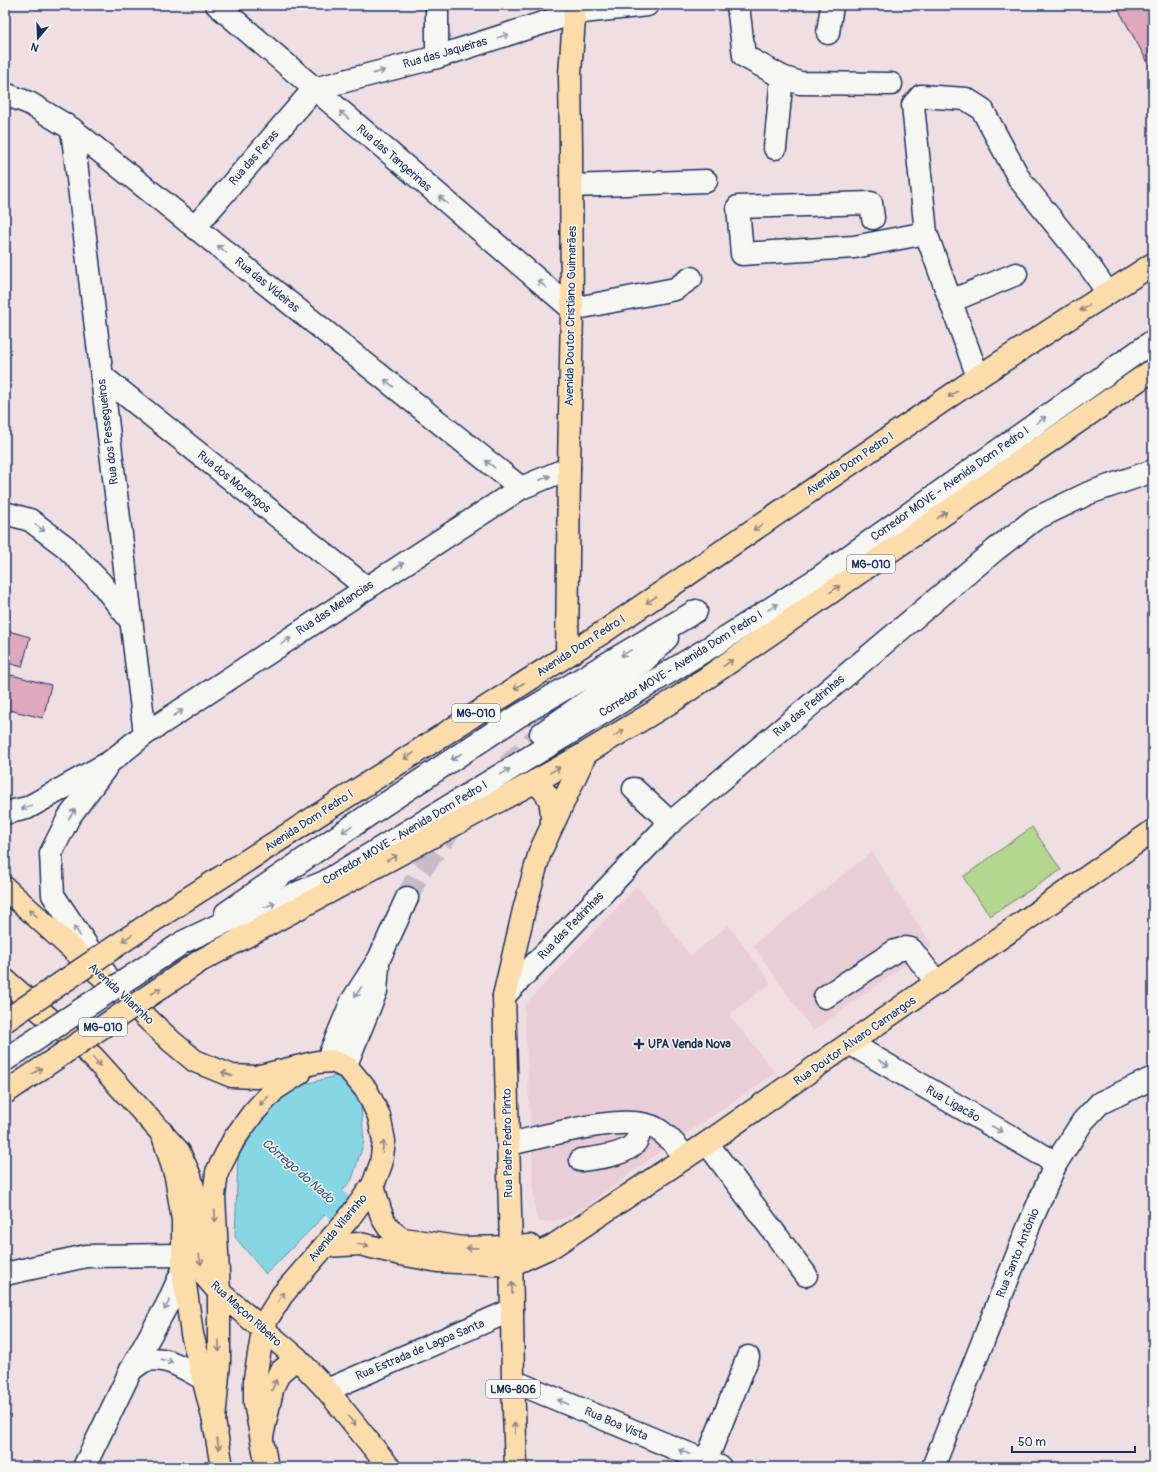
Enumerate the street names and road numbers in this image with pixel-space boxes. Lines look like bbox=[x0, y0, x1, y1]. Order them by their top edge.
street label: Rua das Jaqueiras bbox=[401, 34, 489, 72]
street label: Rua das Tangerinas bbox=[353, 121, 435, 195]
street label: Rua das Peras bbox=[226, 127, 282, 189]
street label: Avenida Doutor Cristiano Guimarães bbox=[562, 225, 580, 406]
street label: Rua das Videiras bbox=[232, 254, 303, 316]
street label: Rua dos Pessegueiros bbox=[94, 378, 122, 486]
street label: Corredor MOVE - Avenida Dom Pedro I bbox=[868, 423, 1032, 545]
street label: Avenida Dom Pedro I bbox=[803, 429, 897, 499]
street label: Rua dos Morangos bbox=[194, 448, 274, 517]
road number: MG-010 bbox=[847, 555, 895, 573]
street label: Rua das Melancias bbox=[294, 577, 377, 639]
street label: Corredor MOVE - Avenida Dom Pedro I bbox=[596, 607, 766, 721]
street label: Avenida Dom Pedro I bbox=[534, 612, 628, 680]
street label: Rua das Pedrinhas bbox=[770, 671, 848, 740]
road number: MG-010 bbox=[452, 704, 500, 722]
street label: Corredor MOVE - Avenida Dom Pedro I bbox=[320, 778, 490, 888]
street label: Avenida Dom Pedro I bbox=[262, 787, 356, 855]
street label: Rua das Pedrinhas bbox=[535, 888, 608, 963]
street label: Avenida Vilarinho bbox=[85, 960, 157, 1029]
street label: Rua Doutor Álvaro Camargos bbox=[790, 992, 919, 1089]
road number: MG-010 bbox=[79, 1018, 127, 1036]
street label: Rua Ligacão bbox=[923, 1082, 983, 1126]
street label: Rua Padre Pedro Pinto bbox=[500, 1088, 516, 1198]
street label: Avenida Vilarinho bbox=[305, 1191, 371, 1265]
street label: Rua Santo Antônio bbox=[993, 1206, 1043, 1300]
street label: Rua Maçon Ribeiro bbox=[207, 1278, 285, 1350]
street label: Rua Estrada de Lagoa Santa bbox=[353, 1316, 487, 1384]
road number: LMG-806 bbox=[486, 1380, 540, 1398]
street label: Rua Boa Vista bbox=[582, 1404, 650, 1444]

